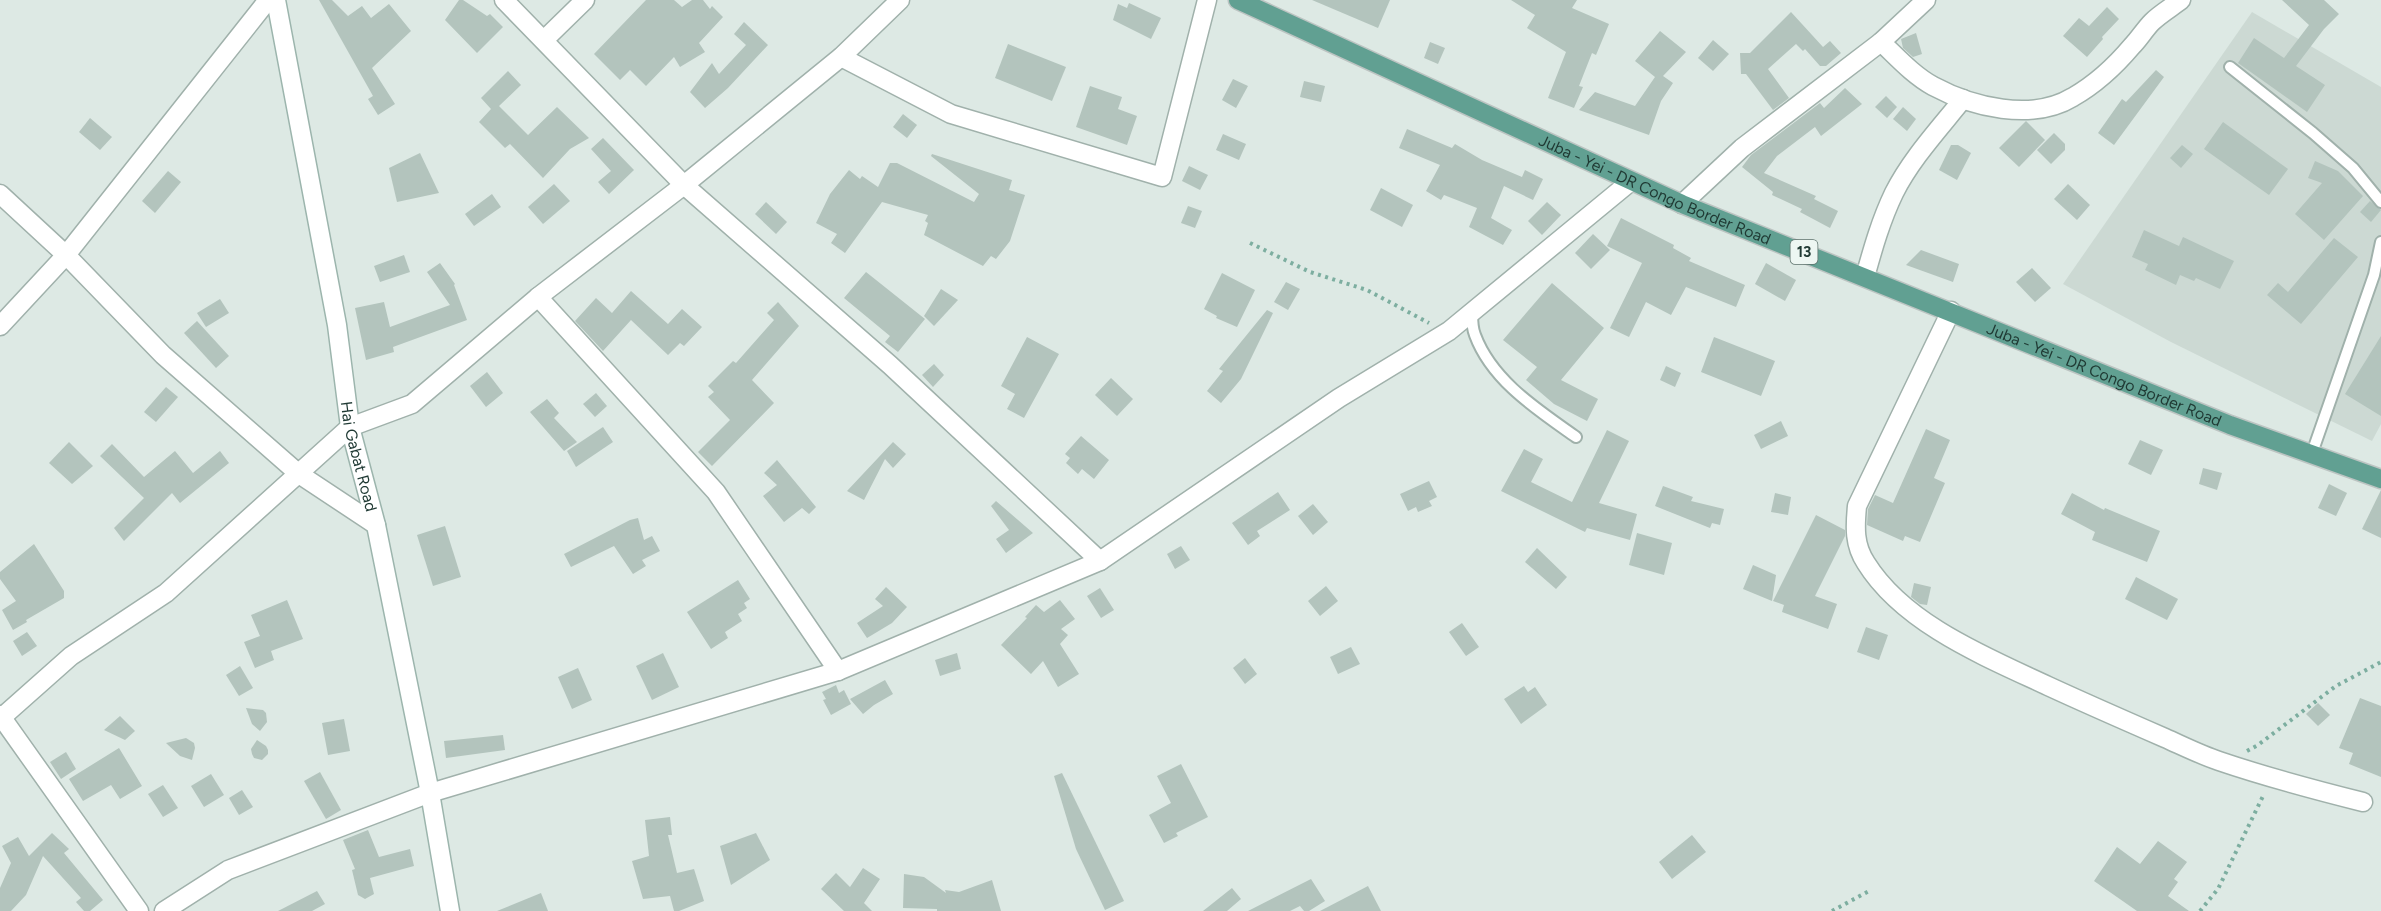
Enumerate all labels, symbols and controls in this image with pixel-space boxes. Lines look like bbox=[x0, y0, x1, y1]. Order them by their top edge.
street label: Juba - Yei - DR Congo Border Road bbox=[1536, 130, 1774, 248]
road number: 13 bbox=[1790, 240, 1818, 264]
street label: Juba - Yei - DR Congo Border Road bbox=[1984, 318, 2224, 430]
street label: Hai Gabat Road bbox=[337, 400, 381, 513]

